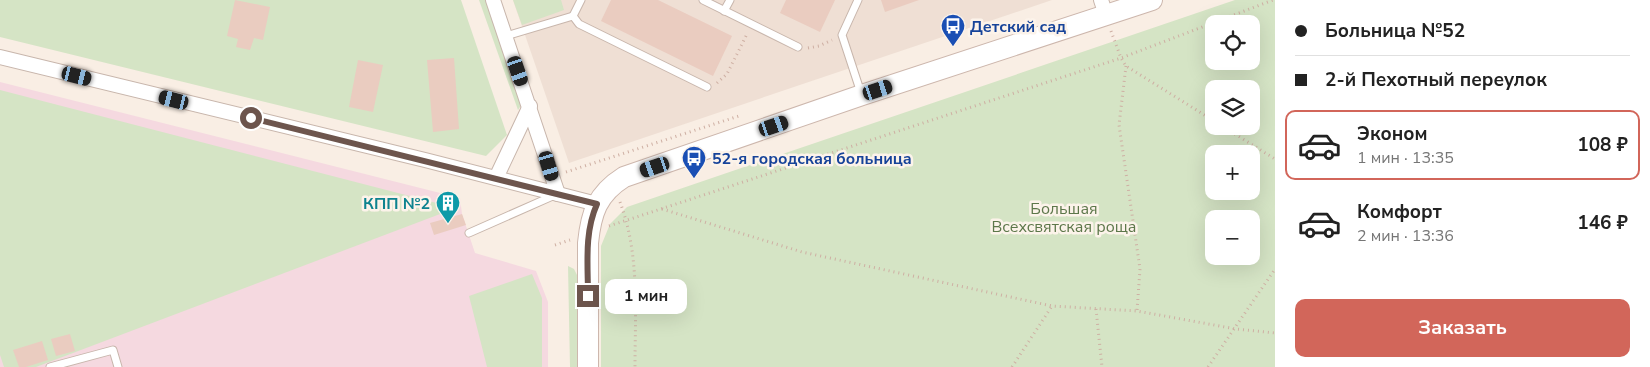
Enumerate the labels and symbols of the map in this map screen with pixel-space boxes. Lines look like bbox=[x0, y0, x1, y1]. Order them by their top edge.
bus stop icon: Детский сад bbox=[940, 13, 966, 47]
place label: Детский сад bbox=[970, 16, 1066, 38]
car bbox=[506, 54, 529, 88]
car bbox=[60, 65, 93, 87]
car bbox=[861, 78, 894, 102]
car bbox=[157, 89, 190, 111]
route start bbox=[240, 107, 262, 129]
car bbox=[757, 114, 790, 138]
bus stop icon: 52-я городская больница bbox=[681, 145, 707, 179]
place label: 52-я городская больница bbox=[712, 148, 912, 170]
car bbox=[537, 149, 560, 183]
car bbox=[638, 155, 671, 179]
building icon: КПП №2 bbox=[435, 190, 461, 224]
place label: КПП №2 bbox=[363, 193, 430, 215]
park label: Большая Всехсвятская роща bbox=[991, 198, 1137, 238]
callout: 1 мин bbox=[606, 278, 688, 314]
route end bbox=[577, 285, 599, 307]

